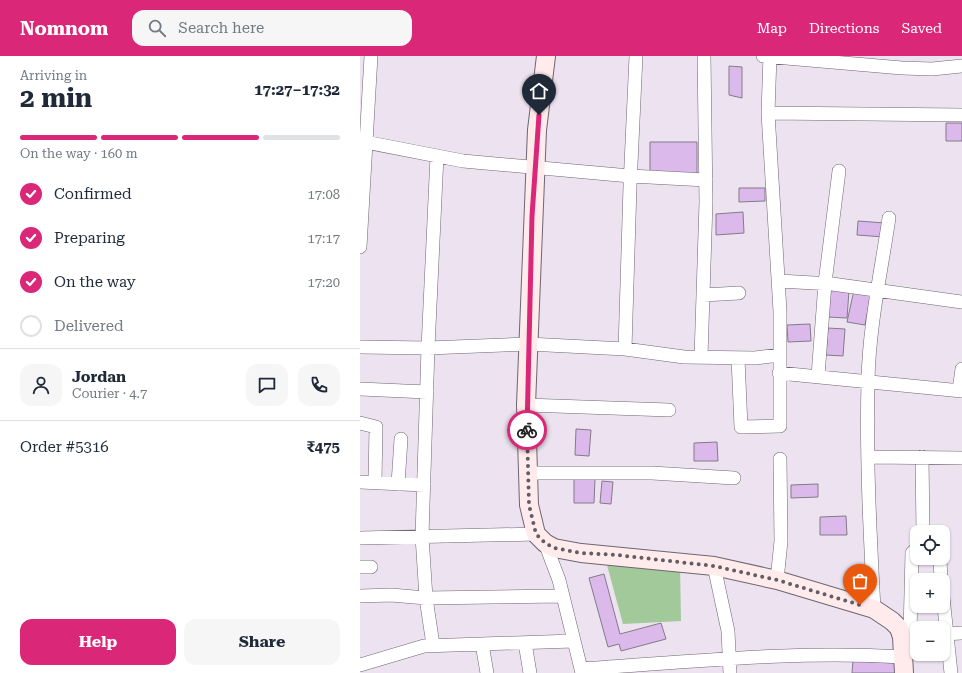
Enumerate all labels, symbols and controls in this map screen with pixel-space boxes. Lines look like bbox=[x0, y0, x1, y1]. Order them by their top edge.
search box bbox=[132, 10, 412, 46]
text: Nomnom bbox=[20, 17, 108, 40]
icon: search bbox=[146, 17, 168, 39]
text: Search here bbox=[178, 19, 264, 37]
text: Map bbox=[757, 20, 787, 36]
text: Directions bbox=[809, 20, 879, 36]
text: Saved bbox=[901, 20, 942, 36]
text: Arriving in bbox=[20, 68, 87, 83]
pin bbox=[522, 74, 556, 115]
icon: home bbox=[528, 80, 550, 102]
text: 17:27–17:32 bbox=[254, 81, 340, 99]
text: 2 min bbox=[20, 83, 92, 113]
text: On the way · 160 m bbox=[20, 146, 137, 161]
icon: check bbox=[20, 183, 42, 205]
text: Confirmed bbox=[54, 185, 132, 203]
text: 17:08 bbox=[308, 187, 340, 202]
icon: check bbox=[20, 227, 42, 249]
text: Preparing bbox=[54, 229, 125, 247]
text: 17:17 bbox=[308, 231, 340, 246]
icon: check bbox=[20, 271, 42, 293]
text: On the way bbox=[54, 273, 136, 291]
text: 17:20 bbox=[308, 275, 340, 290]
text: Delivered bbox=[54, 317, 124, 335]
button: person bbox=[20, 364, 62, 406]
button: chat bbox=[246, 364, 288, 406]
button: phone bbox=[298, 364, 340, 406]
text: Jordan bbox=[72, 368, 126, 386]
text: Courier · 4.7 bbox=[72, 386, 147, 401]
courier bbox=[507, 410, 547, 450]
icon: bike bbox=[516, 419, 538, 441]
text: Order #5316 bbox=[20, 438, 109, 456]
text: ₹475 bbox=[306, 438, 340, 456]
map controls bbox=[910, 525, 950, 661]
button: locate bbox=[910, 525, 950, 565]
pin bbox=[843, 564, 877, 605]
icon: bag bbox=[849, 570, 871, 592]
button: + bbox=[910, 573, 950, 613]
button: Help bbox=[20, 619, 176, 665]
button: Share bbox=[184, 619, 340, 665]
button: − bbox=[910, 621, 950, 661]

